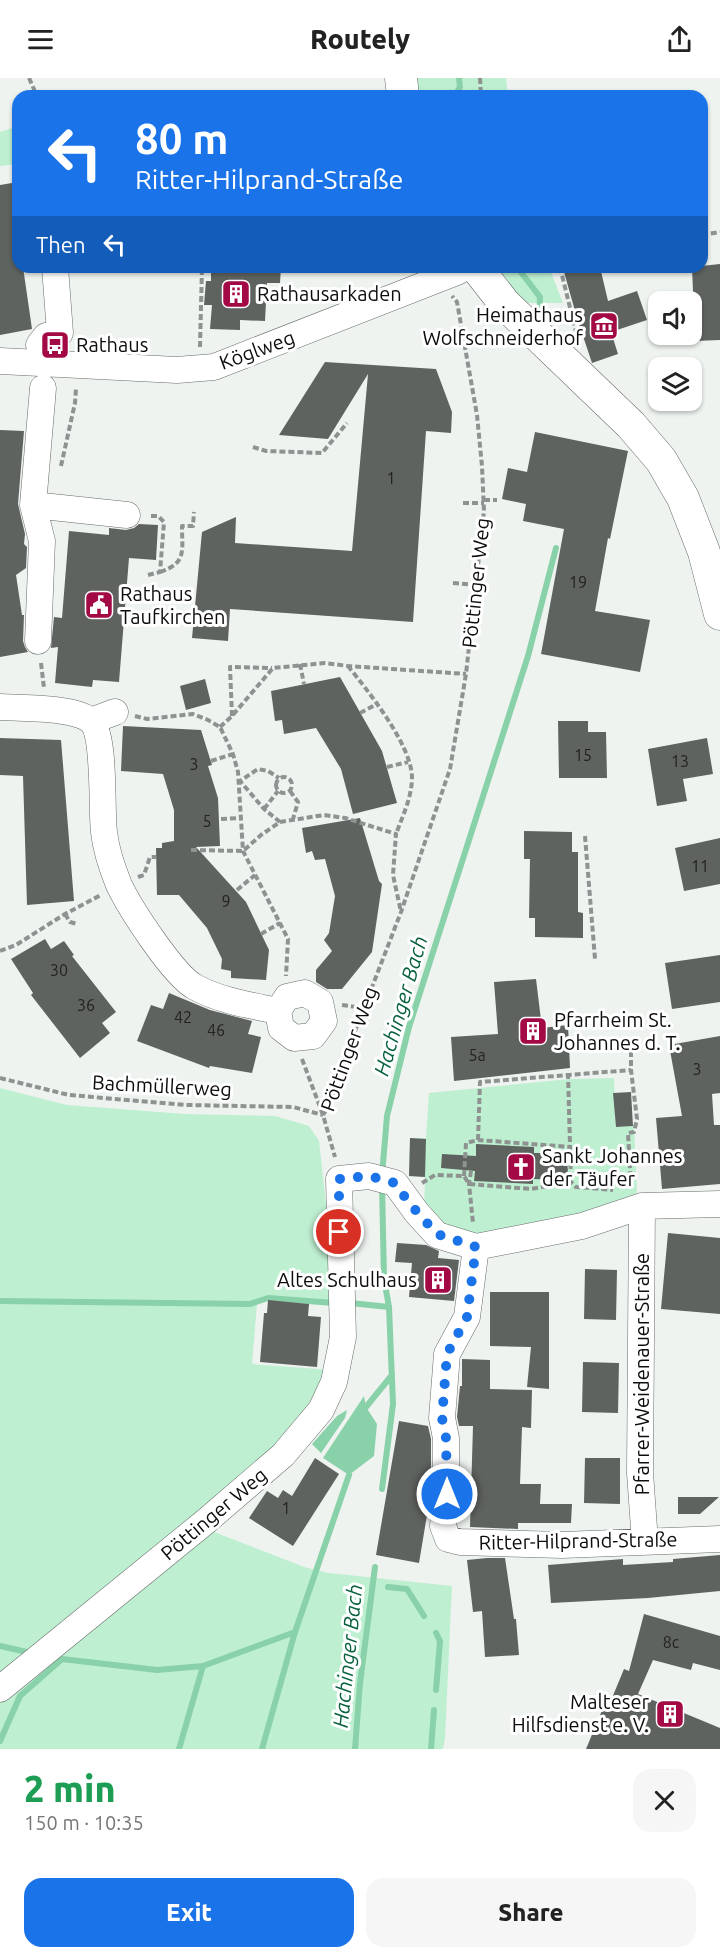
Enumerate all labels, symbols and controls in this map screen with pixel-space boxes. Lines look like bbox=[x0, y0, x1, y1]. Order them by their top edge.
icon: menu bbox=[24, 23, 57, 56]
icon: share bbox=[663, 23, 696, 56]
text: Routely bbox=[310, 24, 410, 54]
icon: left bbox=[36, 114, 114, 192]
text: 80 m bbox=[135, 115, 229, 162]
text: Ritter-Hilprand-Straße bbox=[135, 164, 403, 194]
icon: left bbox=[98, 228, 131, 261]
text: Then bbox=[36, 232, 86, 257]
building icon: Rathausarkaden bbox=[220, 278, 252, 310]
place label: Rathausarkaden bbox=[257, 282, 402, 305]
map controls bbox=[648, 291, 702, 411]
button: sound bbox=[648, 291, 702, 345]
place label: Heimathaus Wolfschneiderhof bbox=[422, 303, 583, 349]
museum icon: Heimathaus Wolfschneiderhof bbox=[588, 310, 620, 342]
street label: Köglweg bbox=[216, 325, 298, 374]
bus stop icon: Rathaus bbox=[39, 329, 71, 361]
place label: Rathaus bbox=[76, 333, 148, 356]
button: layers bbox=[648, 357, 702, 411]
house number: 1 bbox=[386, 469, 396, 487]
street label: Pöttinger Weg bbox=[457, 517, 494, 649]
house number: 19 bbox=[569, 573, 587, 591]
place label: Rathaus Taufkirchen bbox=[120, 582, 225, 628]
public building icon: Rathaus Taufkirchen bbox=[83, 589, 115, 621]
house number: 15 bbox=[574, 746, 592, 764]
house number: 13 bbox=[671, 752, 689, 770]
house number: 3 bbox=[189, 755, 199, 773]
house number: 5 bbox=[202, 812, 212, 830]
house number: 11 bbox=[691, 857, 709, 875]
house number: 9 bbox=[221, 892, 231, 910]
water label: Hachinger Bach bbox=[369, 933, 431, 1078]
house number: 30 bbox=[50, 961, 68, 979]
street label: Pöttinger Weg bbox=[315, 983, 382, 1114]
house number: 36 bbox=[77, 996, 95, 1014]
house number: 42 bbox=[174, 1008, 192, 1026]
place label: Pfarrheim St. Johannes d. T. bbox=[554, 1008, 680, 1054]
building icon: Pfarrheim St. Johannes d. T. bbox=[517, 1015, 549, 1047]
house number: 46 bbox=[207, 1021, 225, 1039]
house number: 5a bbox=[468, 1046, 486, 1064]
house number: 3 bbox=[692, 1060, 702, 1078]
street label: Bachmüllerweg bbox=[92, 1070, 232, 1101]
place label: Sankt Johannes der Täufer bbox=[542, 1144, 683, 1190]
church icon: Sankt Johannes der Täufer bbox=[505, 1151, 537, 1183]
pin bbox=[313, 1206, 364, 1257]
icon: arrive bbox=[322, 1215, 355, 1248]
street label: Pfarrer-Weidenauer-Straße bbox=[630, 1253, 653, 1495]
building icon: Altes Schulhaus bbox=[422, 1264, 454, 1296]
place label: Altes Schulhaus bbox=[277, 1268, 417, 1291]
position arrow bbox=[415, 1462, 479, 1526]
street label: Pöttinger Weg bbox=[156, 1463, 271, 1564]
house number: 1 bbox=[281, 1499, 291, 1517]
street label: Ritter-Hilprand-Straße bbox=[478, 1527, 678, 1554]
water label: Hachinger Bach bbox=[328, 1583, 366, 1729]
house number: 8c bbox=[663, 1633, 680, 1651]
place label: Malteser Hilfsdienst e. V. bbox=[512, 1690, 649, 1736]
building icon: Malteser Hilfsdienst e. V. bbox=[654, 1698, 686, 1730]
text: 2 min bbox=[24, 1768, 116, 1809]
button: close bbox=[633, 1769, 696, 1832]
text: 150 m · 10:35 bbox=[24, 1811, 144, 1834]
button: Exit bbox=[24, 1878, 354, 1947]
button: Share bbox=[366, 1878, 696, 1947]

